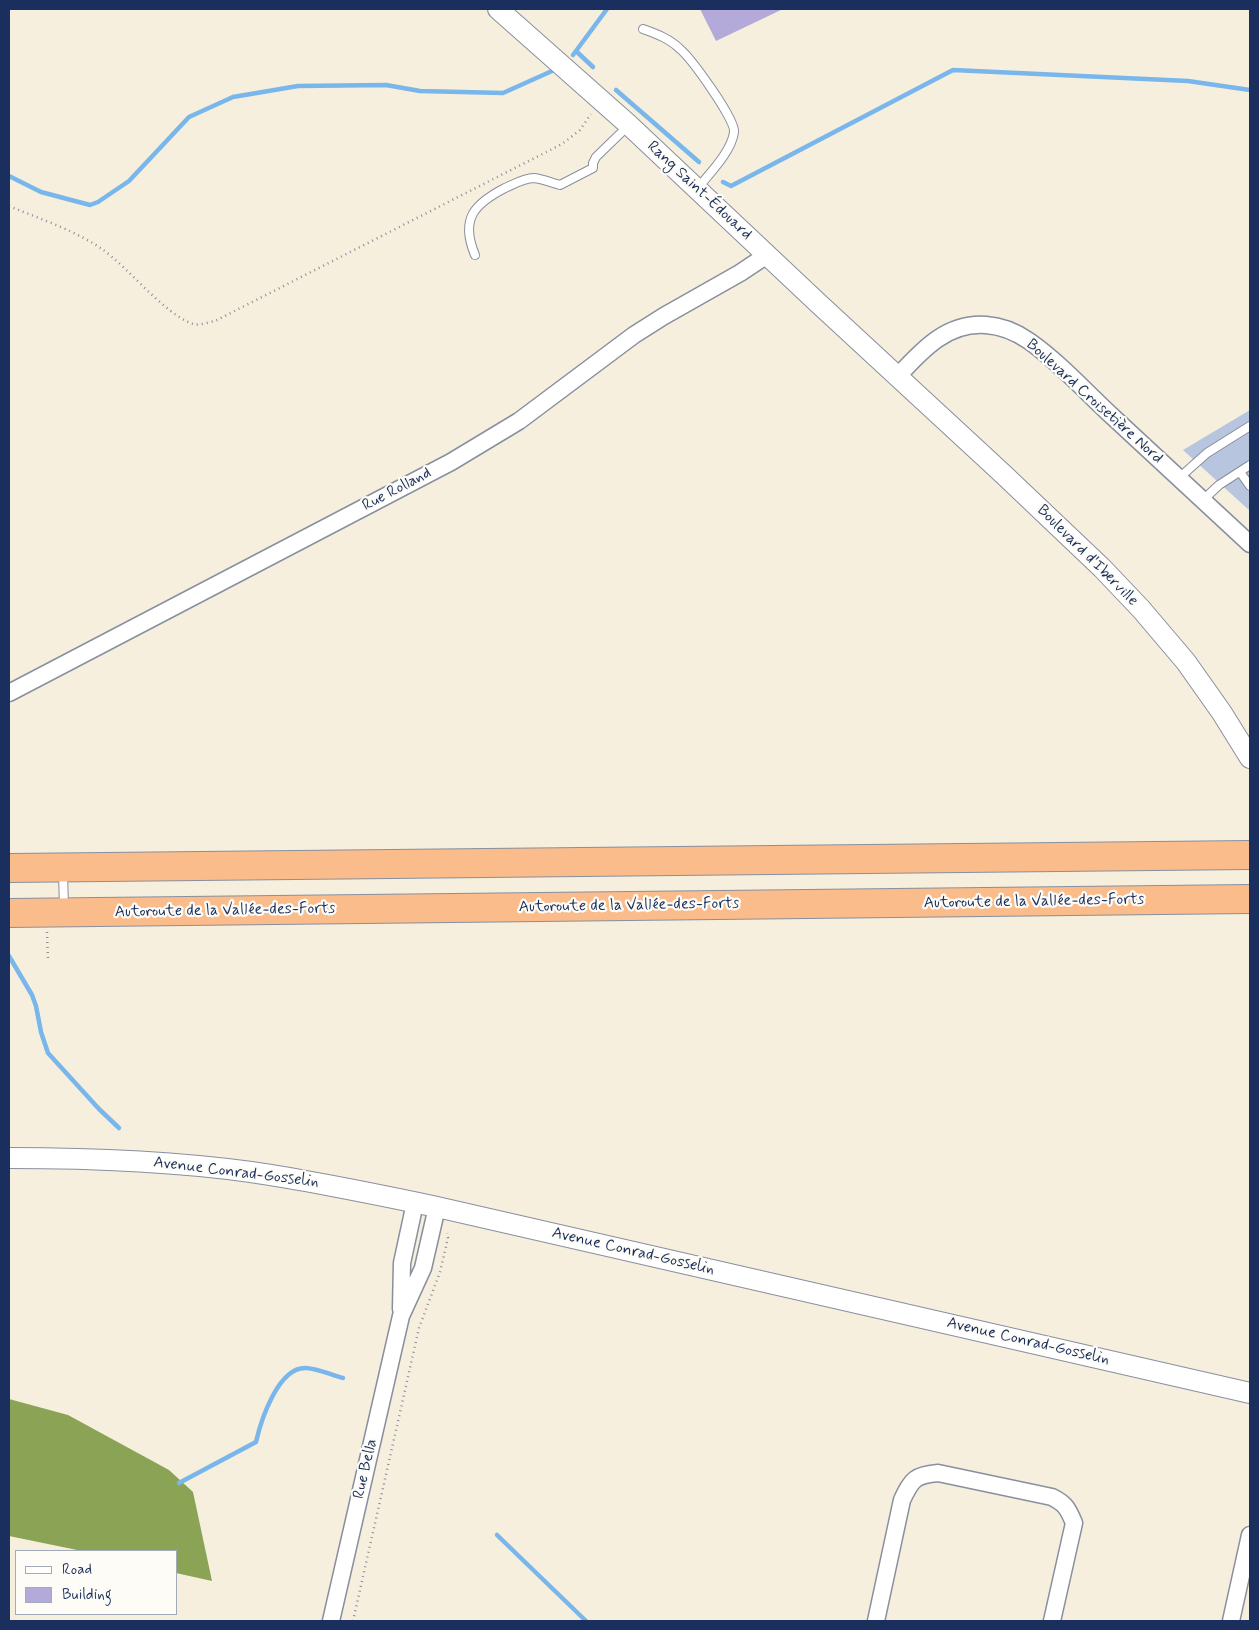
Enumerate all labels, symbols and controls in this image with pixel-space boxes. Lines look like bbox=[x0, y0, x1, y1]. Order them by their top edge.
street label: Rang Saint-Édouard bbox=[643, 137, 755, 245]
street label: Boulevard Croisetière Nord bbox=[1022, 336, 1166, 468]
street label: Rue Rolland bbox=[359, 464, 435, 516]
street label: Boulevard d'Iberville bbox=[1032, 501, 1142, 611]
street label: Autoroute de la Vallée-des-Forts bbox=[924, 890, 1144, 914]
street label: Autoroute de la Vallée-des-Forts bbox=[519, 894, 739, 918]
street label: Autoroute de la Vallée-des-Forts bbox=[115, 899, 335, 923]
street label: Avenue Conrad-Gosselin bbox=[152, 1153, 320, 1193]
street label: Avenue Conrad-Gosselin bbox=[550, 1224, 716, 1280]
street label: Avenue Conrad-Gosselin bbox=[945, 1314, 1111, 1370]
street label: Rue Bella bbox=[350, 1437, 382, 1501]
legend bbox=[15, 1550, 178, 1615]
text: Road bbox=[62, 1560, 92, 1580]
text: Building bbox=[62, 1585, 112, 1605]

